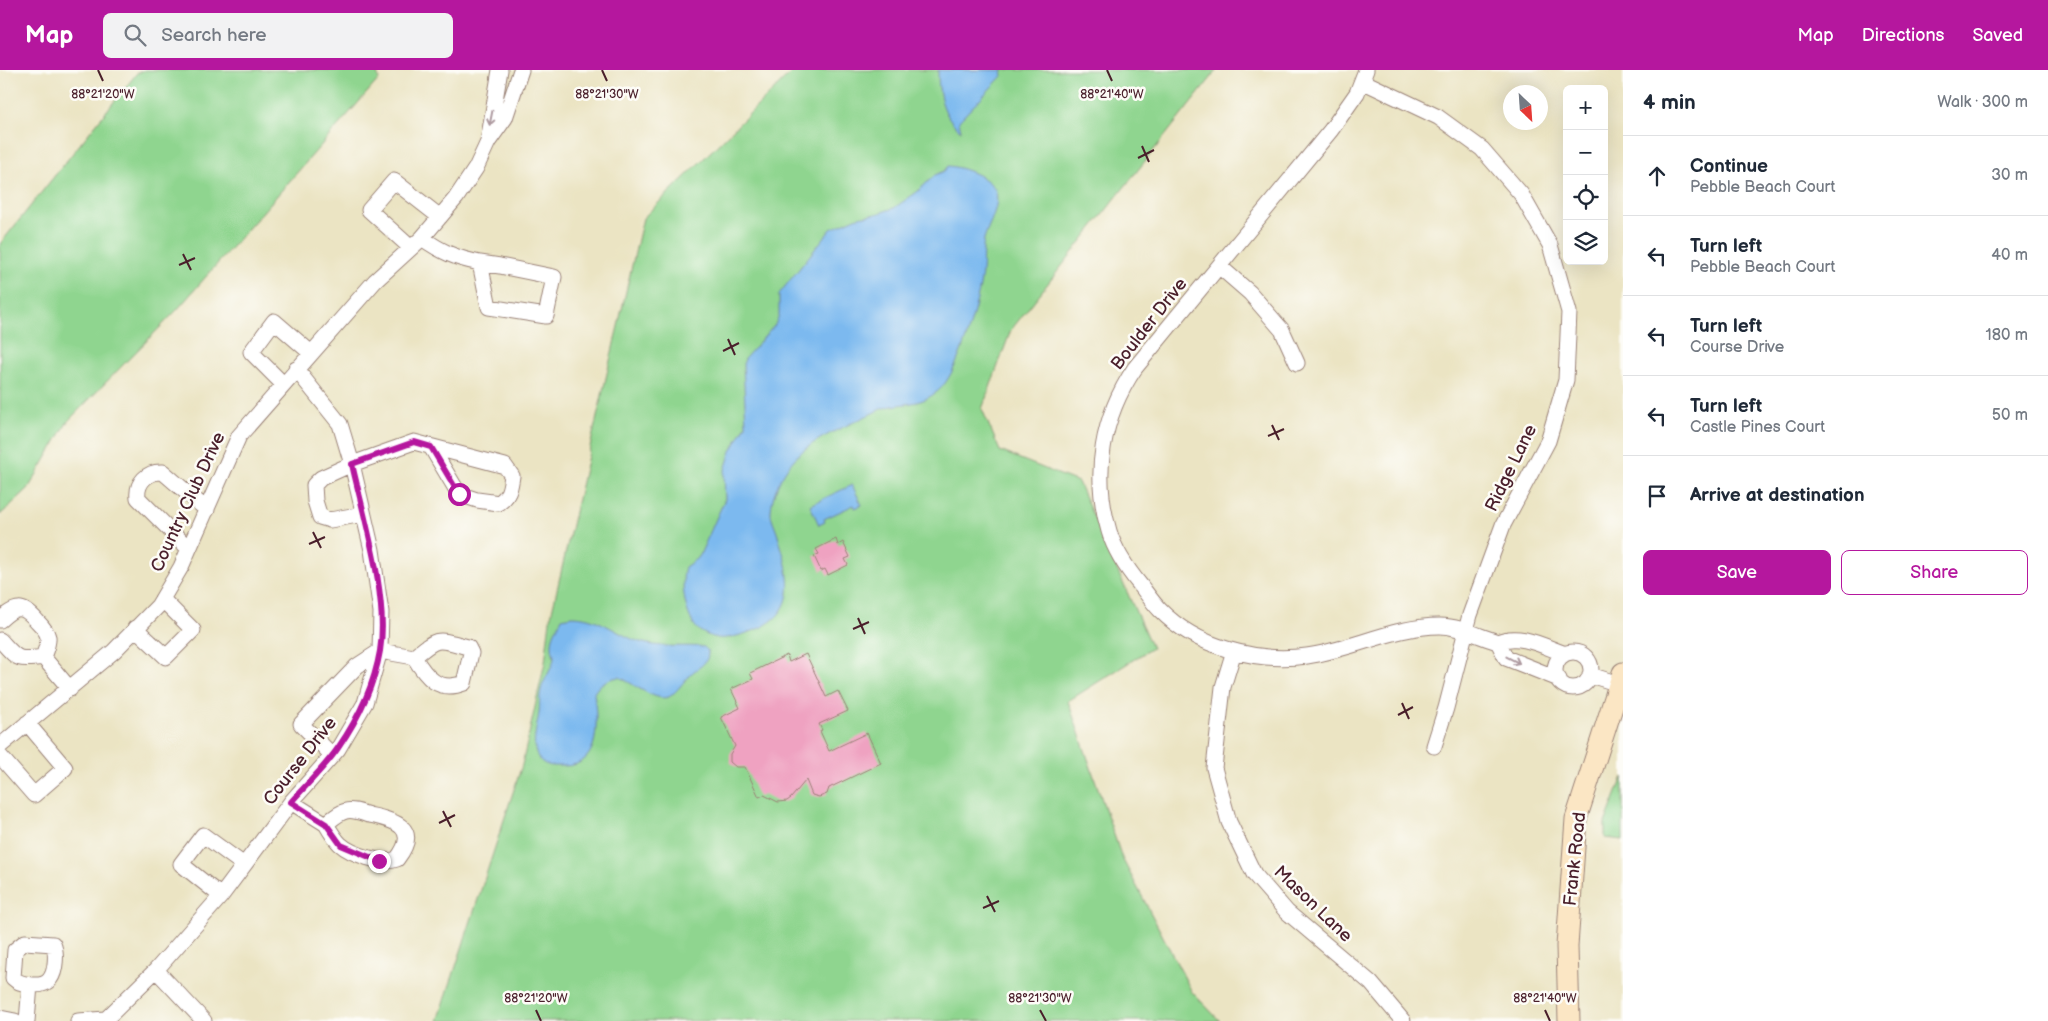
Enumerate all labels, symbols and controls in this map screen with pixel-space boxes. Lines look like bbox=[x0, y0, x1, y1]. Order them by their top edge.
search box bbox=[103, 13, 453, 58]
text: Map bbox=[25, 21, 73, 50]
icon: search bbox=[121, 21, 149, 49]
text: Search here bbox=[161, 24, 267, 47]
text: Map bbox=[1798, 25, 1834, 46]
text: Directions bbox=[1862, 25, 1944, 46]
text: Saved bbox=[1972, 25, 2023, 46]
north arrow bbox=[1503, 85, 1548, 130]
map controls bbox=[1563, 85, 1608, 265]
button: + bbox=[1563, 85, 1608, 130]
text: 88°21'20"W bbox=[71, 87, 135, 102]
text: 88°21'30"W bbox=[575, 87, 639, 102]
text: 88°21'40"W bbox=[1080, 87, 1144, 102]
text: 4 min bbox=[1643, 90, 1696, 115]
text: Walk · 300 m bbox=[1937, 93, 2028, 112]
one-way arrow bbox=[486, 110, 496, 126]
button: − bbox=[1563, 130, 1608, 175]
text: Continue bbox=[1690, 155, 1768, 178]
icon: ahead bbox=[1643, 162, 1671, 190]
text: 30 m bbox=[1991, 166, 2028, 185]
button: locate bbox=[1563, 175, 1608, 220]
text: Pebble Beach Court bbox=[1690, 178, 1835, 197]
button: layers bbox=[1563, 220, 1608, 265]
text: Turn left bbox=[1690, 235, 1762, 258]
icon: left bbox=[1643, 242, 1671, 270]
text: 40 m bbox=[1991, 246, 2028, 265]
text: Pebble Beach Court bbox=[1690, 258, 1835, 277]
street label: Boulder Drive bbox=[1107, 274, 1192, 374]
text: Turn left bbox=[1690, 315, 1762, 338]
icon: left bbox=[1643, 322, 1671, 350]
text: 180 m bbox=[1986, 326, 2028, 345]
text: Course Drive bbox=[1690, 338, 1784, 357]
text: Turn left bbox=[1690, 395, 1762, 418]
icon: left bbox=[1643, 402, 1671, 430]
text: 50 m bbox=[1992, 406, 2028, 425]
text: Castle Pines Court bbox=[1690, 418, 1825, 437]
street label: Ridge Lane bbox=[1481, 421, 1541, 515]
street label: Country Club Drive bbox=[146, 428, 230, 575]
icon: arrive bbox=[1643, 482, 1671, 510]
route start bbox=[448, 483, 471, 506]
text: Arrive at destination bbox=[1690, 484, 1865, 507]
button: Save bbox=[1643, 550, 1831, 595]
button: Share bbox=[1841, 550, 2028, 595]
one-way arrow bbox=[1505, 656, 1520, 665]
street label: Course Drive bbox=[259, 712, 341, 809]
street label: Frank Road bbox=[1560, 811, 1590, 907]
route end bbox=[368, 850, 391, 873]
street label: Mason Lane bbox=[1269, 861, 1357, 947]
text: 88°21'20"W bbox=[504, 991, 568, 1006]
text: 88°21'30"W bbox=[1008, 991, 1072, 1006]
text: 88°21'40"W bbox=[1513, 991, 1577, 1006]

